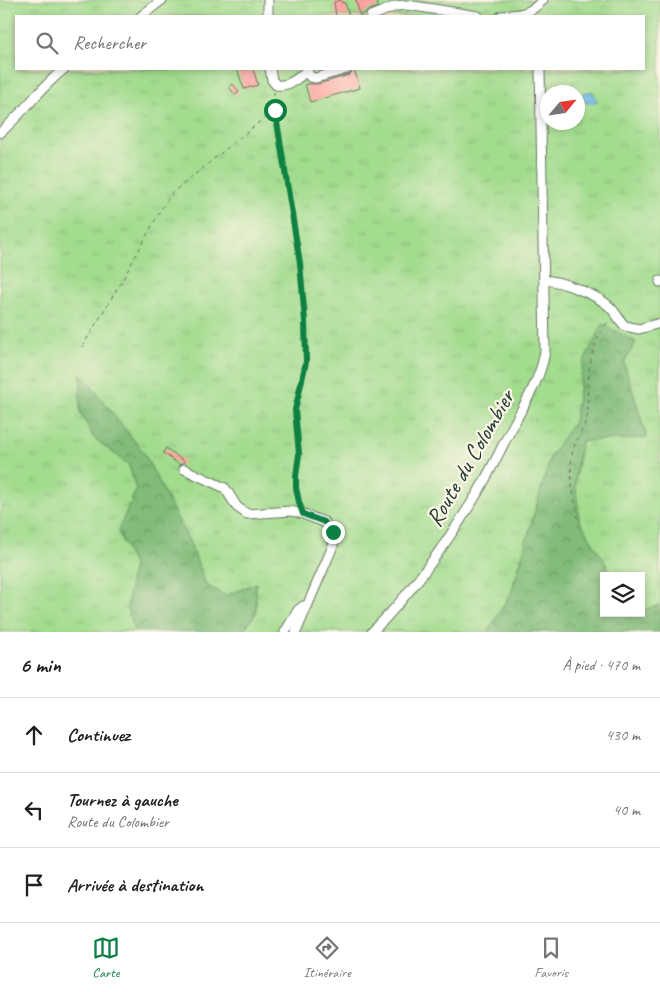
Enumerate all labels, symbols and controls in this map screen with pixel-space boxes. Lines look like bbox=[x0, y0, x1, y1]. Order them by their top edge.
search box bbox=[15, 15, 645, 70]
icon: search bbox=[33, 29, 61, 57]
text: Rechercher bbox=[73, 31, 146, 55]
north arrow bbox=[540, 85, 585, 130]
route start bbox=[264, 99, 287, 122]
street label: Route du Colombier bbox=[419, 382, 522, 532]
route end bbox=[322, 521, 345, 544]
map controls bbox=[600, 572, 645, 617]
button: layers bbox=[600, 572, 645, 617]
text: 6 min bbox=[20, 652, 61, 678]
text: À pied · 470 m bbox=[562, 655, 640, 675]
icon: ahead bbox=[20, 721, 48, 749]
text: Continuez bbox=[67, 723, 130, 747]
text: 430 m bbox=[606, 725, 640, 745]
text: Tournez à gauche bbox=[67, 788, 178, 812]
icon: left bbox=[20, 796, 48, 824]
text: 40 m bbox=[613, 800, 640, 820]
text: Route du Colombier bbox=[67, 812, 169, 832]
icon: arrive bbox=[20, 871, 48, 899]
text: Arrivée à destination bbox=[67, 873, 203, 897]
tab: Carte bbox=[92, 934, 120, 981]
tab: Itinéraire bbox=[303, 934, 351, 981]
tab: Favoris bbox=[534, 934, 568, 981]

